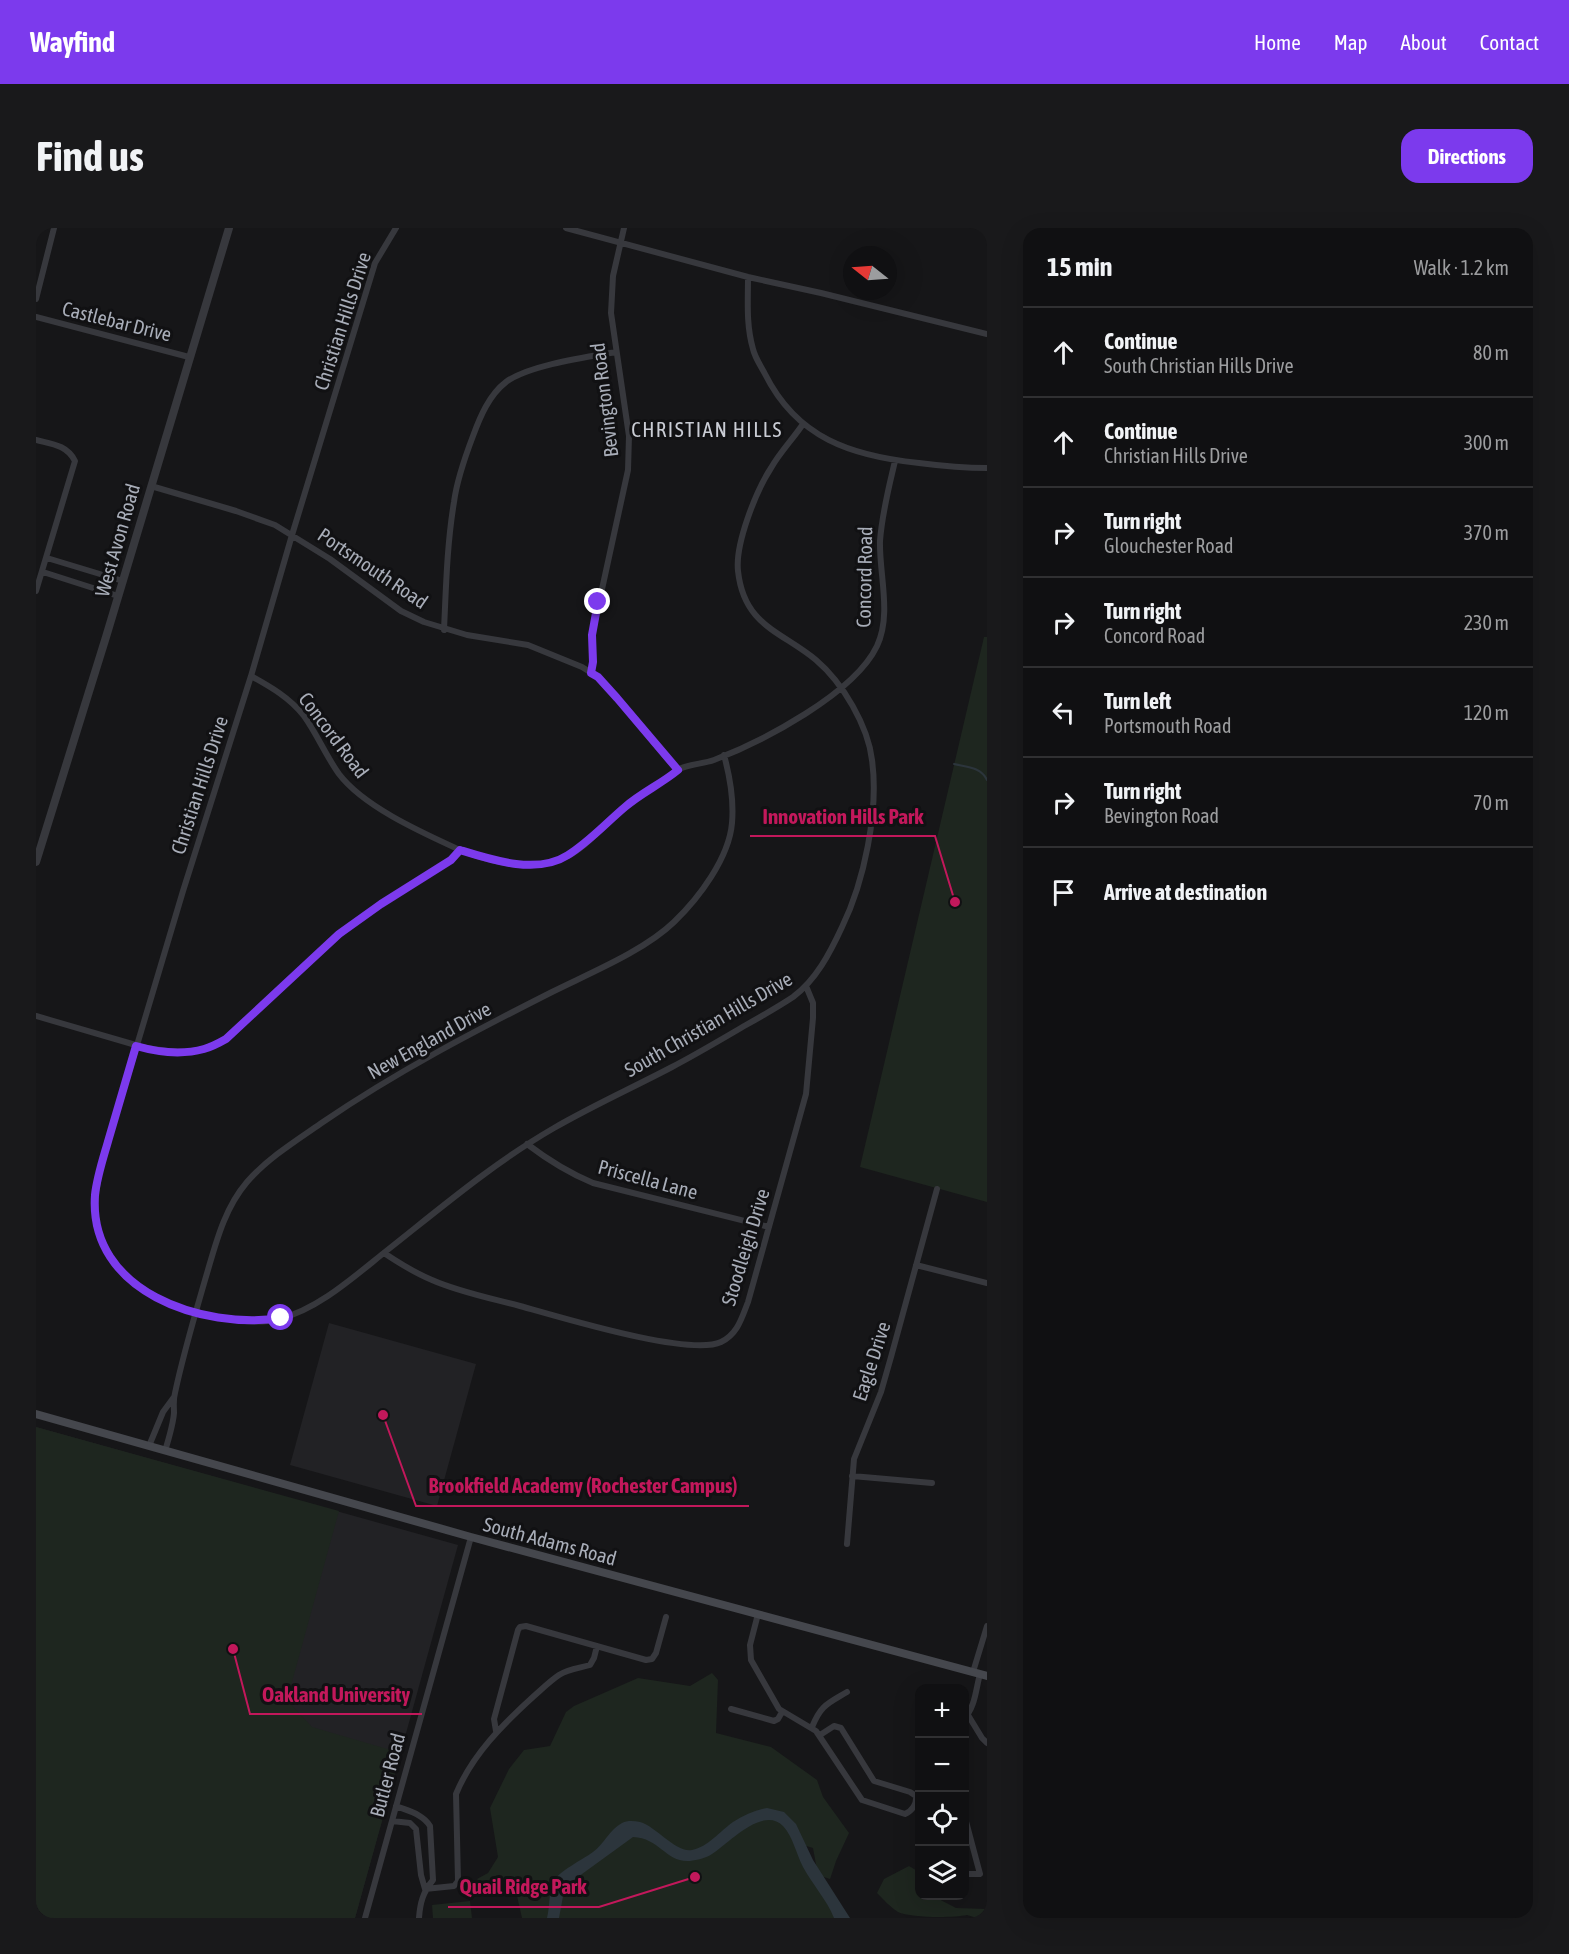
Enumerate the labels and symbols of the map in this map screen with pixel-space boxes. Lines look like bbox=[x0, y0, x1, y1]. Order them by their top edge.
north arrow bbox=[843, 246, 897, 300]
street label: Christian Hills Drive bbox=[309, 249, 375, 393]
street label: Castlebar Drive bbox=[60, 296, 174, 346]
street label: Bevington Road bbox=[586, 341, 622, 459]
district label: CHRISTIAN HILLS bbox=[631, 417, 783, 441]
street label: West Avon Road bbox=[90, 481, 144, 599]
street label: Portsmouth Road bbox=[314, 523, 432, 613]
street label: Concord Road bbox=[852, 526, 876, 628]
route end bbox=[584, 588, 610, 614]
street label: Concord Road bbox=[294, 688, 374, 782]
street label: Christian Hills Drive bbox=[166, 713, 232, 857]
callout: Innovation Hills Park bbox=[750, 797, 935, 836]
text: Innovation Hills Park bbox=[763, 804, 924, 828]
street label: South Christian Hills Drive bbox=[620, 967, 796, 1081]
street label: New England Drive bbox=[363, 997, 495, 1083]
street label: Priscella Lane bbox=[596, 1155, 700, 1203]
street label: Stoodleigh Drive bbox=[716, 1186, 774, 1308]
route start bbox=[267, 1304, 293, 1330]
street label: Eagle Drive bbox=[847, 1318, 895, 1404]
callout: Brookfield Academy (Rochester Campus) bbox=[416, 1467, 749, 1506]
text: Brookfield Academy (Rochester Campus) bbox=[428, 1473, 738, 1497]
street label: South Adams Road bbox=[481, 1512, 619, 1570]
callout: Oakland University bbox=[250, 1675, 422, 1714]
text: Oakland University bbox=[262, 1682, 410, 1706]
street label: Butler Road bbox=[365, 1731, 409, 1819]
callout: Quail Ridge Park bbox=[448, 1868, 599, 1907]
text: Quail Ridge Park bbox=[460, 1874, 587, 1898]

